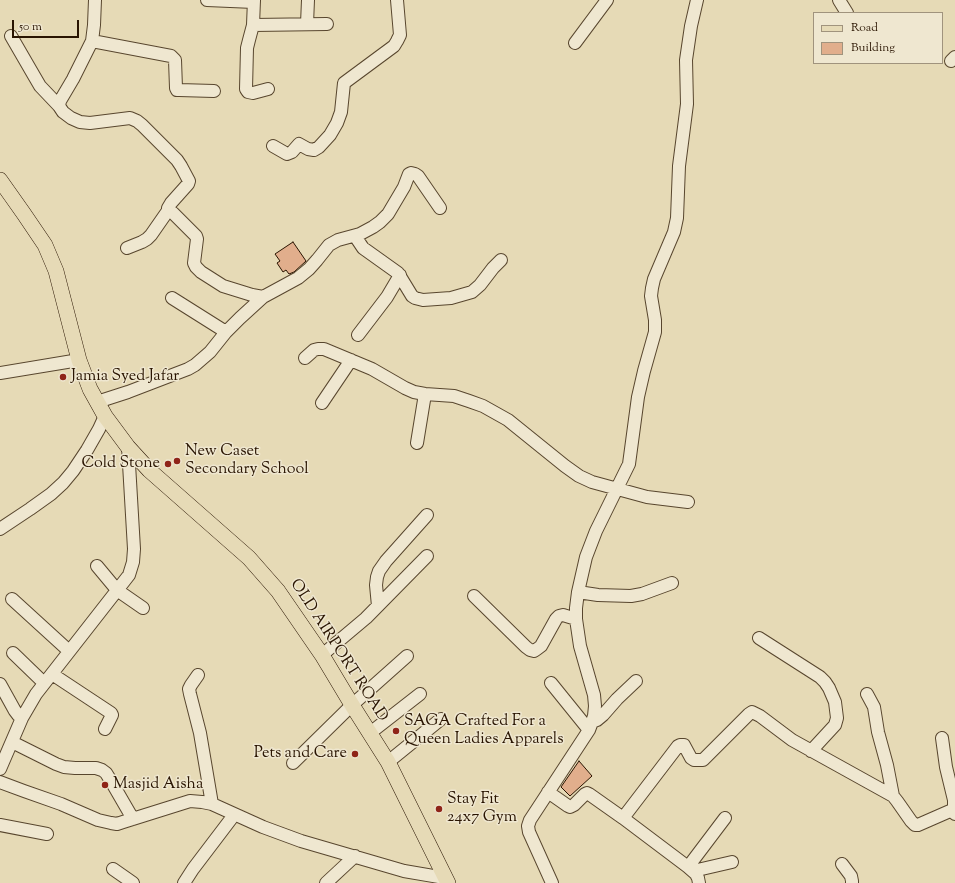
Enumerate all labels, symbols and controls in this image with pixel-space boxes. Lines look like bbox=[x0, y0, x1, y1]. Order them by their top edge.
scale bar bbox=[14, 12, 81, 38]
legend bbox=[813, 12, 943, 64]
text: 50 m bbox=[19, 18, 42, 36]
text: Road bbox=[851, 19, 878, 37]
text: Building bbox=[851, 39, 895, 57]
place label: Jamia Syed Jafar bbox=[71, 367, 179, 387]
marker: Jamia Syed Jafar bbox=[58, 372, 68, 382]
place label: New Caset Secondary School bbox=[185, 442, 309, 480]
place label: Cold Stone bbox=[82, 454, 160, 474]
marker: New Caset Secondary School bbox=[172, 456, 182, 466]
marker: Cold Stone bbox=[163, 459, 173, 469]
street label: OLD AIRPORT ROAD bbox=[285, 576, 391, 726]
place label: SAGA Crafted For a Queen Ladies Apparels bbox=[404, 712, 564, 750]
marker: SAGA Crafted For a Queen Ladies Apparels bbox=[391, 726, 401, 736]
place label: Pets and Care bbox=[254, 744, 347, 764]
marker: Pets and Care bbox=[350, 749, 360, 759]
place label: Masjid Aisha bbox=[113, 775, 203, 795]
marker: Masjid Aisha bbox=[100, 780, 110, 790]
place label: Stay Fit 24x7 Gym bbox=[447, 790, 517, 828]
marker: Stay Fit 24x7 Gym bbox=[434, 804, 444, 814]

